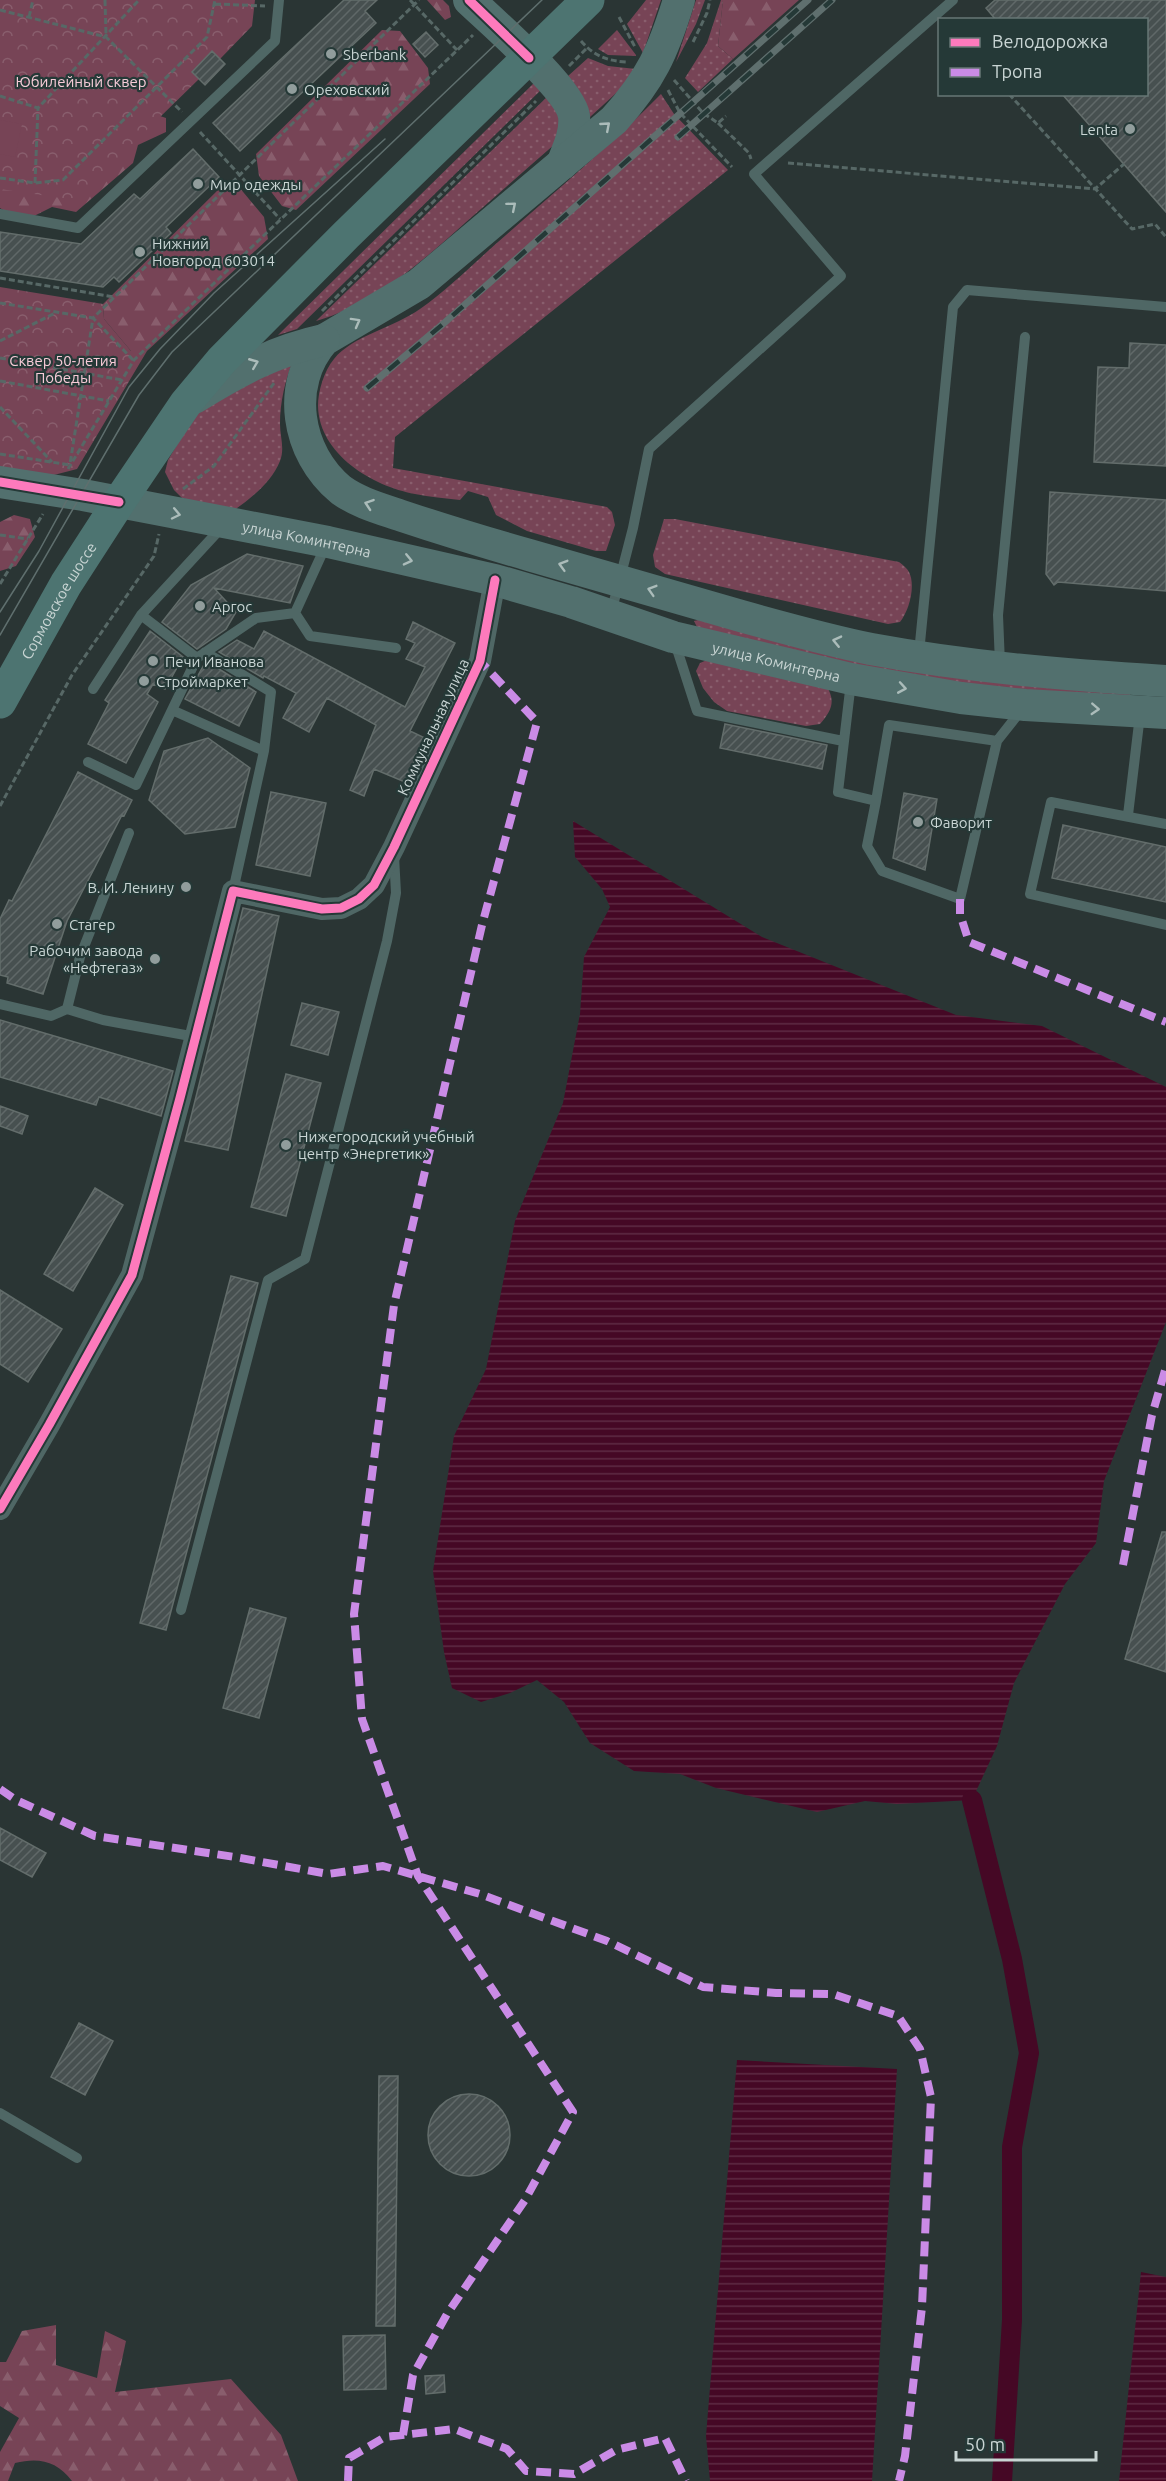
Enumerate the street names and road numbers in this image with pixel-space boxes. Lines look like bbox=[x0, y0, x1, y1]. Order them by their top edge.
street label: улица Коминтерна bbox=[241, 517, 373, 560]
street label: Сормовское шоссе bbox=[17, 539, 99, 662]
street label: улица Коминтерна bbox=[711, 638, 842, 685]
street label: Коммунальная улица bbox=[394, 656, 472, 798]

